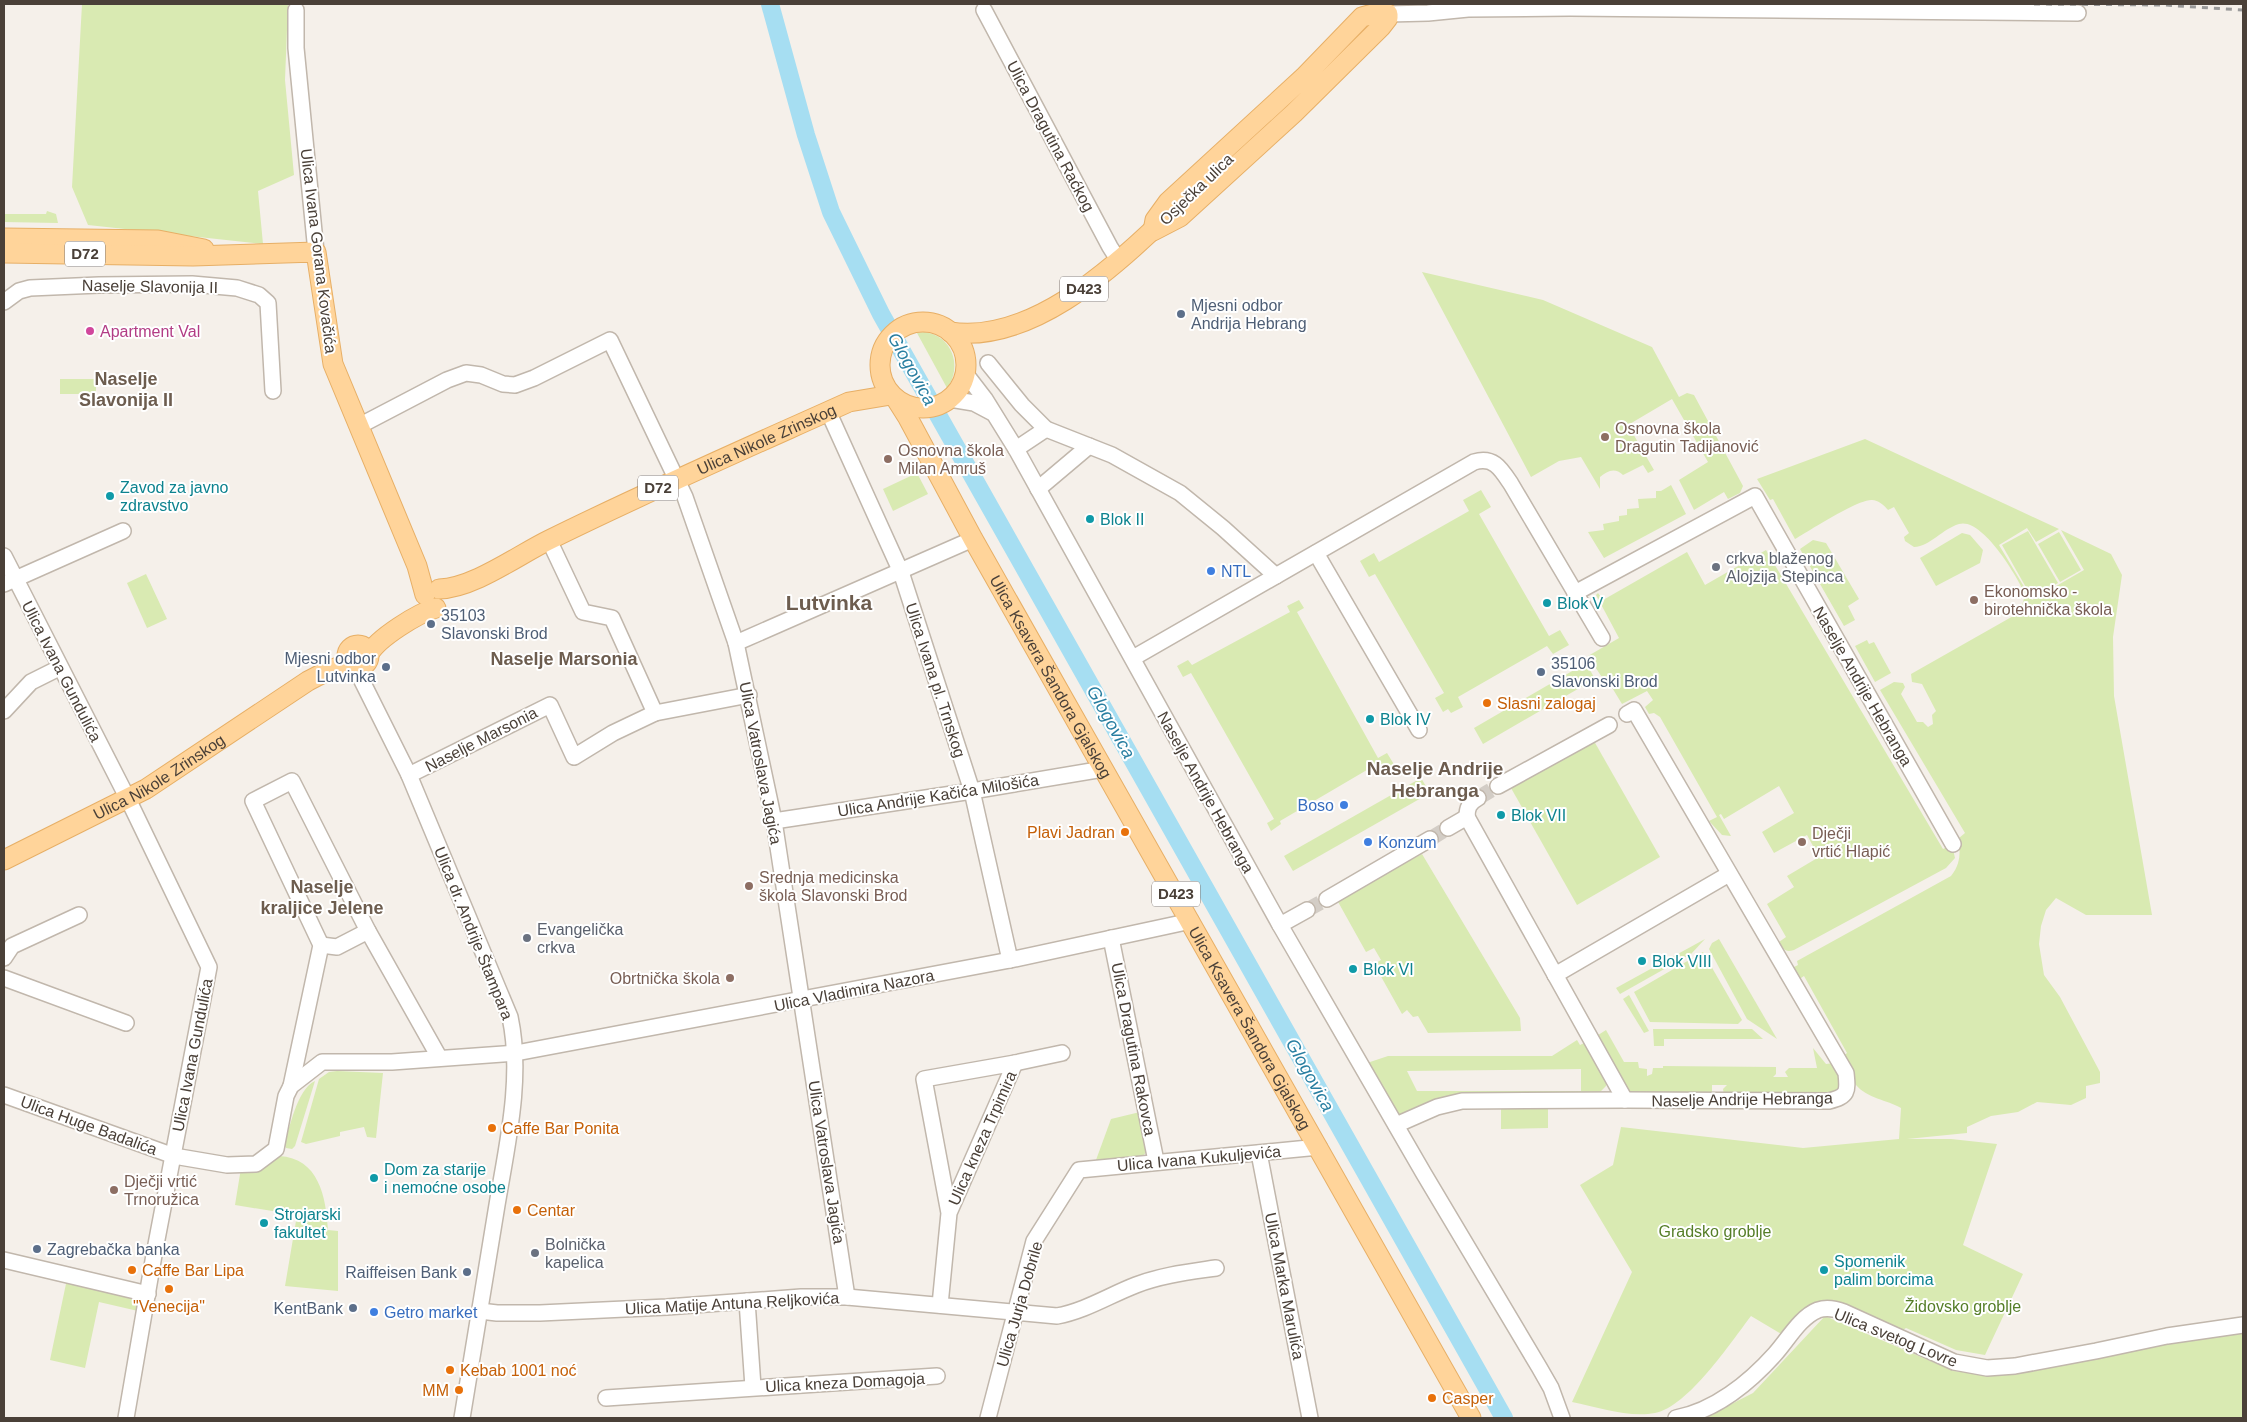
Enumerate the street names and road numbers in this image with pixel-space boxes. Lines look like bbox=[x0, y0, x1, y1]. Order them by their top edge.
street label: Ulica Dragutina Raćkog bbox=[1004, 58, 1098, 214]
street label: Ulica Ivana Gorana Kovačića bbox=[297, 148, 340, 355]
street label: Osječka ulica bbox=[1156, 150, 1237, 229]
road number: D72 bbox=[65, 242, 105, 266]
road number: D423 bbox=[1060, 276, 1108, 302]
street label: Naselje Slavonija II bbox=[82, 277, 218, 296]
street label: Ulica Nikole Zrinskog bbox=[694, 401, 839, 478]
road number: D72 bbox=[638, 476, 678, 500]
street label: Ulica Ksavera Šandora Gjalskog bbox=[986, 572, 1115, 781]
street label: Ulica Ivana Gundulića bbox=[19, 598, 105, 745]
street label: Ulica Ivana pl. Trnskog bbox=[902, 601, 969, 760]
street label: Naselje Andrije Hebranga bbox=[1810, 603, 1915, 769]
street label: Ulica Vatroslava Jagića bbox=[736, 680, 785, 846]
street label: Naselje Marsonia bbox=[422, 704, 540, 775]
street label: Naselje Andrije Hebranga bbox=[1154, 709, 1257, 876]
street label: Ulica Nikole Zrinskog bbox=[91, 731, 228, 823]
street label: Ulica Andrije Kačića Milošića bbox=[836, 771, 1040, 820]
street label: Ulica dr. Andrije Štampara bbox=[431, 844, 517, 1022]
road number: D423 bbox=[1152, 882, 1200, 906]
street label: Ulica Ksavera Šandora Gjalskog bbox=[1185, 924, 1314, 1133]
street label: Ulica Dragutina Rakovca bbox=[1108, 961, 1159, 1137]
street label: Ulica Vladimira Nazora bbox=[773, 967, 936, 1014]
street label: Ulica Ivana Gundulića bbox=[169, 977, 216, 1133]
street label: Ulica kneza Trpimira bbox=[945, 1068, 1020, 1208]
street label: Ulica Vatroslava Jagića bbox=[805, 1079, 848, 1245]
street label: Naselje Andrije Hebranga bbox=[1651, 1089, 1833, 1110]
street label: Ulica Huge Badalića bbox=[18, 1093, 160, 1158]
street label: Ulica Ivana Kukuljevića bbox=[1116, 1143, 1282, 1174]
street label: Ulica Marka Marulića bbox=[1262, 1211, 1307, 1361]
street label: Ulica Jurja Dobrile bbox=[993, 1239, 1046, 1369]
street label: Ulica Matije Antuna Reljkovića bbox=[625, 1289, 840, 1318]
street label: Ulica svetog Lovre bbox=[1832, 1305, 1960, 1370]
street label: Ulica kneza Domagoja bbox=[765, 1370, 926, 1395]

